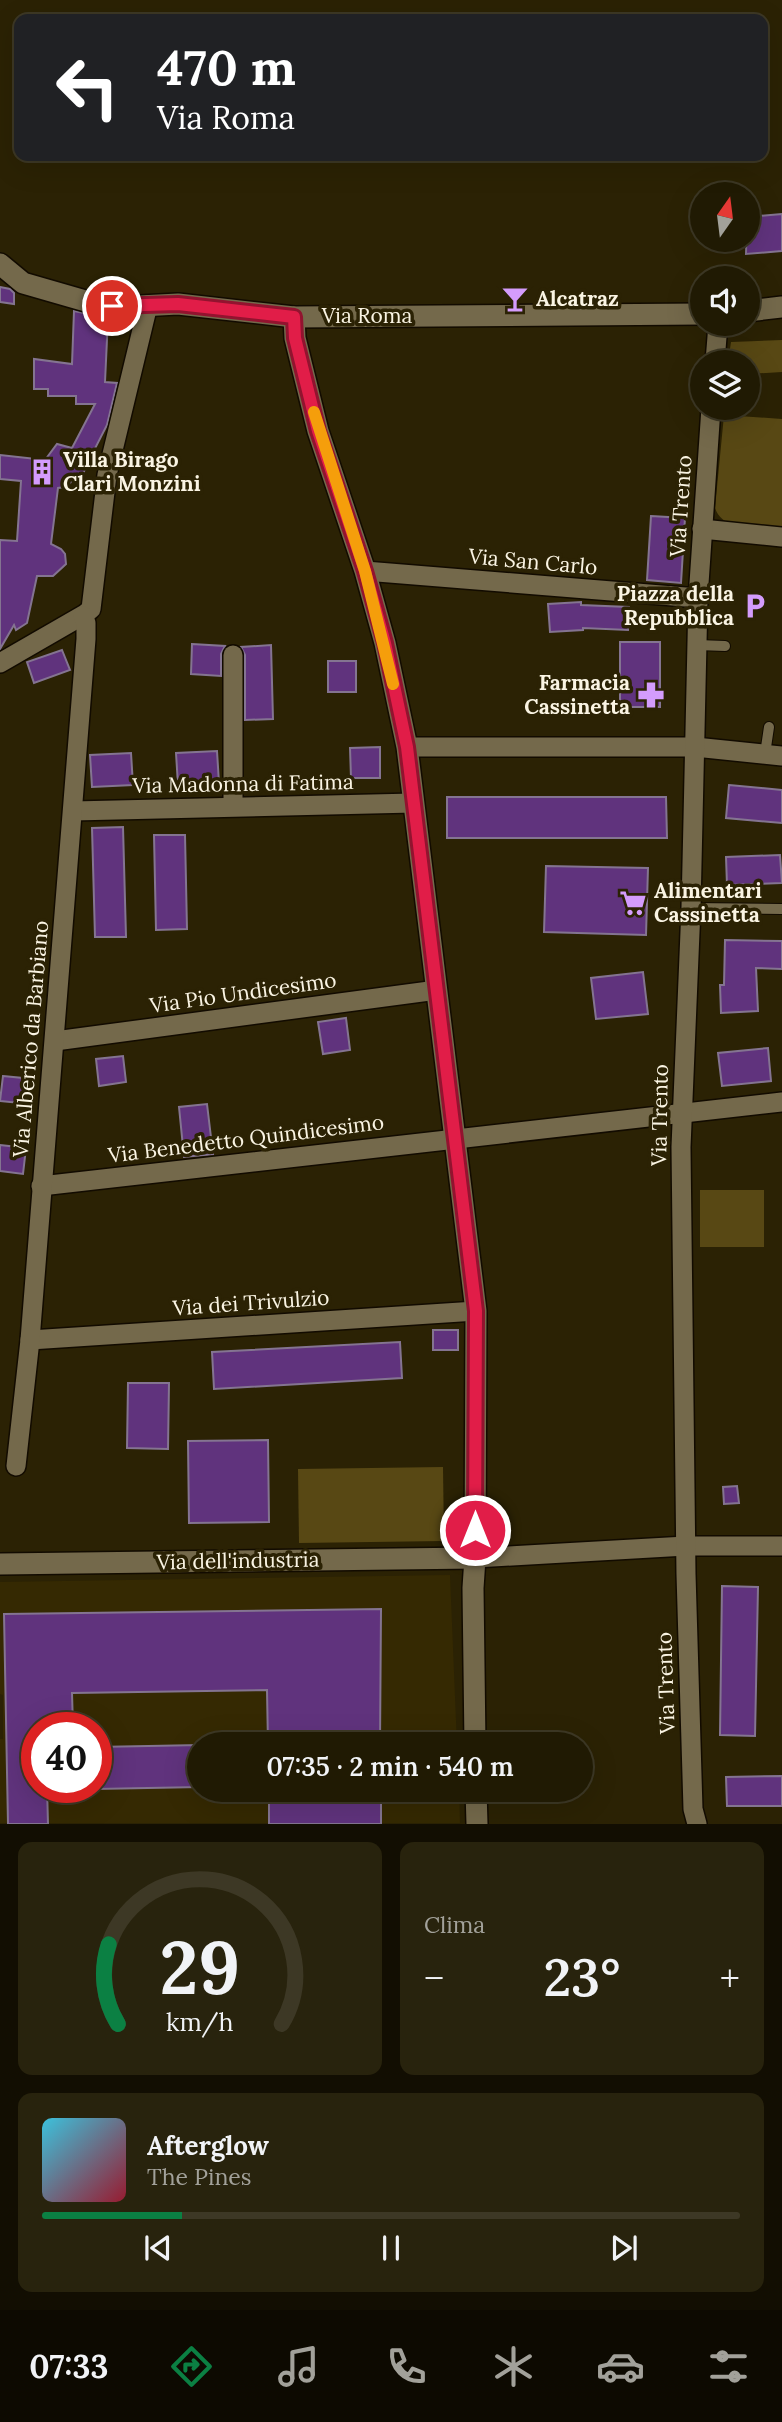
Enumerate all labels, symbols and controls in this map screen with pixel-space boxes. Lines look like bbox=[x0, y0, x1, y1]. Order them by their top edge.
text: 470 m bbox=[157, 36, 296, 98]
icon: left bbox=[42, 42, 133, 133]
text: Via Roma bbox=[157, 97, 295, 138]
north arrow bbox=[690, 182, 760, 252]
map controls bbox=[690, 182, 760, 420]
button: sound bbox=[690, 266, 760, 336]
pin bbox=[82, 276, 142, 336]
bar icon: Alcatraz bbox=[500, 284, 530, 314]
place label: Alcatraz bbox=[536, 285, 619, 312]
icon: arrive bbox=[93, 287, 131, 325]
street label: Via Roma bbox=[321, 302, 412, 329]
button: layers bbox=[690, 350, 760, 420]
place label: Villa Birago Clari Monzini bbox=[63, 446, 201, 497]
street label: Via Trento bbox=[663, 454, 698, 559]
building icon: Villa Birago Clari Monzini bbox=[27, 457, 57, 487]
street label: Via San Carlo bbox=[467, 542, 599, 581]
place label: Piazza della Repubblica bbox=[617, 580, 734, 631]
parking icon: Piazza della Repubblica bbox=[740, 591, 770, 621]
place label: Farmacia Cassinetta bbox=[524, 669, 630, 720]
pharmacy icon: Farmacia Cassinetta bbox=[636, 680, 666, 710]
street label: Via Madonna di Fatima bbox=[131, 768, 354, 799]
place label: Alimentari Cassinetta bbox=[654, 877, 762, 928]
supermarket icon: Alimentari Cassinetta bbox=[618, 888, 648, 918]
street label: Via Alberico da Barbiano bbox=[7, 919, 54, 1160]
street label: Via Pio Undicesimo bbox=[147, 966, 338, 1019]
street label: Via Trento bbox=[645, 1064, 674, 1167]
street label: Via Benedetto Quindicesimo bbox=[105, 1108, 385, 1169]
street label: Via dei Trivulzio bbox=[171, 1284, 330, 1322]
position arrow bbox=[438, 1493, 512, 1567]
street label: Via dell'industria bbox=[155, 1546, 320, 1575]
street label: Via Trento bbox=[650, 1632, 681, 1736]
speed limit sign: 40 bbox=[21, 1712, 112, 1803]
text: 07:35 · 2 min · 540 m bbox=[266, 1750, 514, 1783]
text: Clima bbox=[424, 1910, 485, 1939]
text: 29 bbox=[160, 1922, 240, 2015]
text: 23° bbox=[544, 1944, 620, 2010]
text: − bbox=[424, 1954, 444, 2002]
text: + bbox=[720, 1954, 740, 2002]
text: km/h bbox=[166, 2006, 234, 2038]
text: Afterglow bbox=[147, 2129, 269, 2162]
text: The Pines bbox=[147, 2162, 252, 2191]
icon: previous bbox=[139, 2229, 177, 2267]
icon: pause bbox=[372, 2229, 410, 2267]
icon: next bbox=[605, 2229, 643, 2267]
icon: directions bbox=[167, 2342, 216, 2391]
icon: music bbox=[274, 2342, 323, 2391]
icon: phone bbox=[382, 2342, 431, 2391]
icon: climate bbox=[489, 2342, 538, 2391]
icon: car bbox=[596, 2342, 645, 2391]
icon: filters bbox=[704, 2342, 753, 2391]
text: 07:33 bbox=[29, 2346, 108, 2387]

